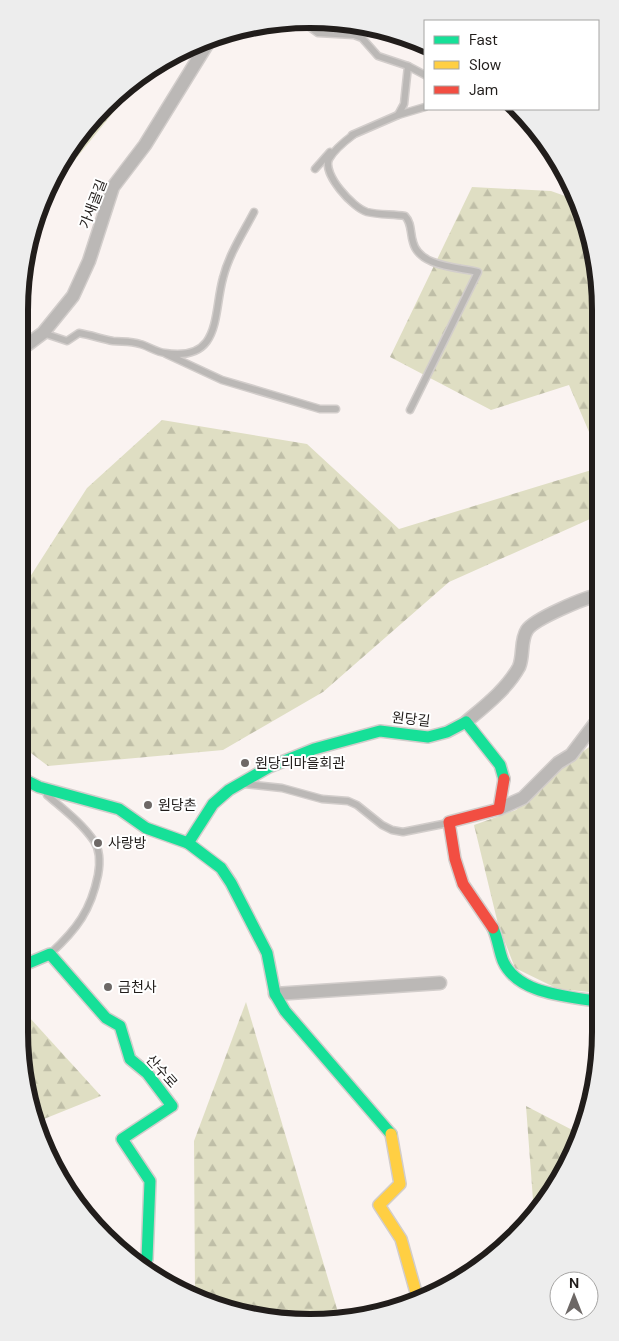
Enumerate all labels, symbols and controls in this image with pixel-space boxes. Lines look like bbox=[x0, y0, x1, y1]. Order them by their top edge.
legend bbox=[424, 20, 599, 110]
text: Fast bbox=[469, 30, 498, 50]
text: Slow bbox=[469, 55, 502, 75]
text: Jam bbox=[469, 80, 498, 100]
street label: 가새골길 bbox=[75, 177, 111, 231]
street label: 원당길 bbox=[391, 708, 431, 730]
place label: 원당리마을회관 bbox=[255, 754, 345, 772]
marker: 원당리마을회관 bbox=[239, 757, 251, 769]
place label: 원당촌 bbox=[158, 796, 197, 814]
marker: 원당촌 bbox=[142, 799, 154, 811]
place label: 사랑방 bbox=[108, 834, 147, 852]
marker: 사랑방 bbox=[92, 837, 104, 849]
place label: 금천사 bbox=[118, 978, 157, 996]
marker: 금천사 bbox=[102, 981, 114, 993]
street label: 산수로 bbox=[142, 1051, 182, 1091]
north arrow bbox=[549, 1271, 599, 1321]
text: N bbox=[569, 1274, 579, 1292]

